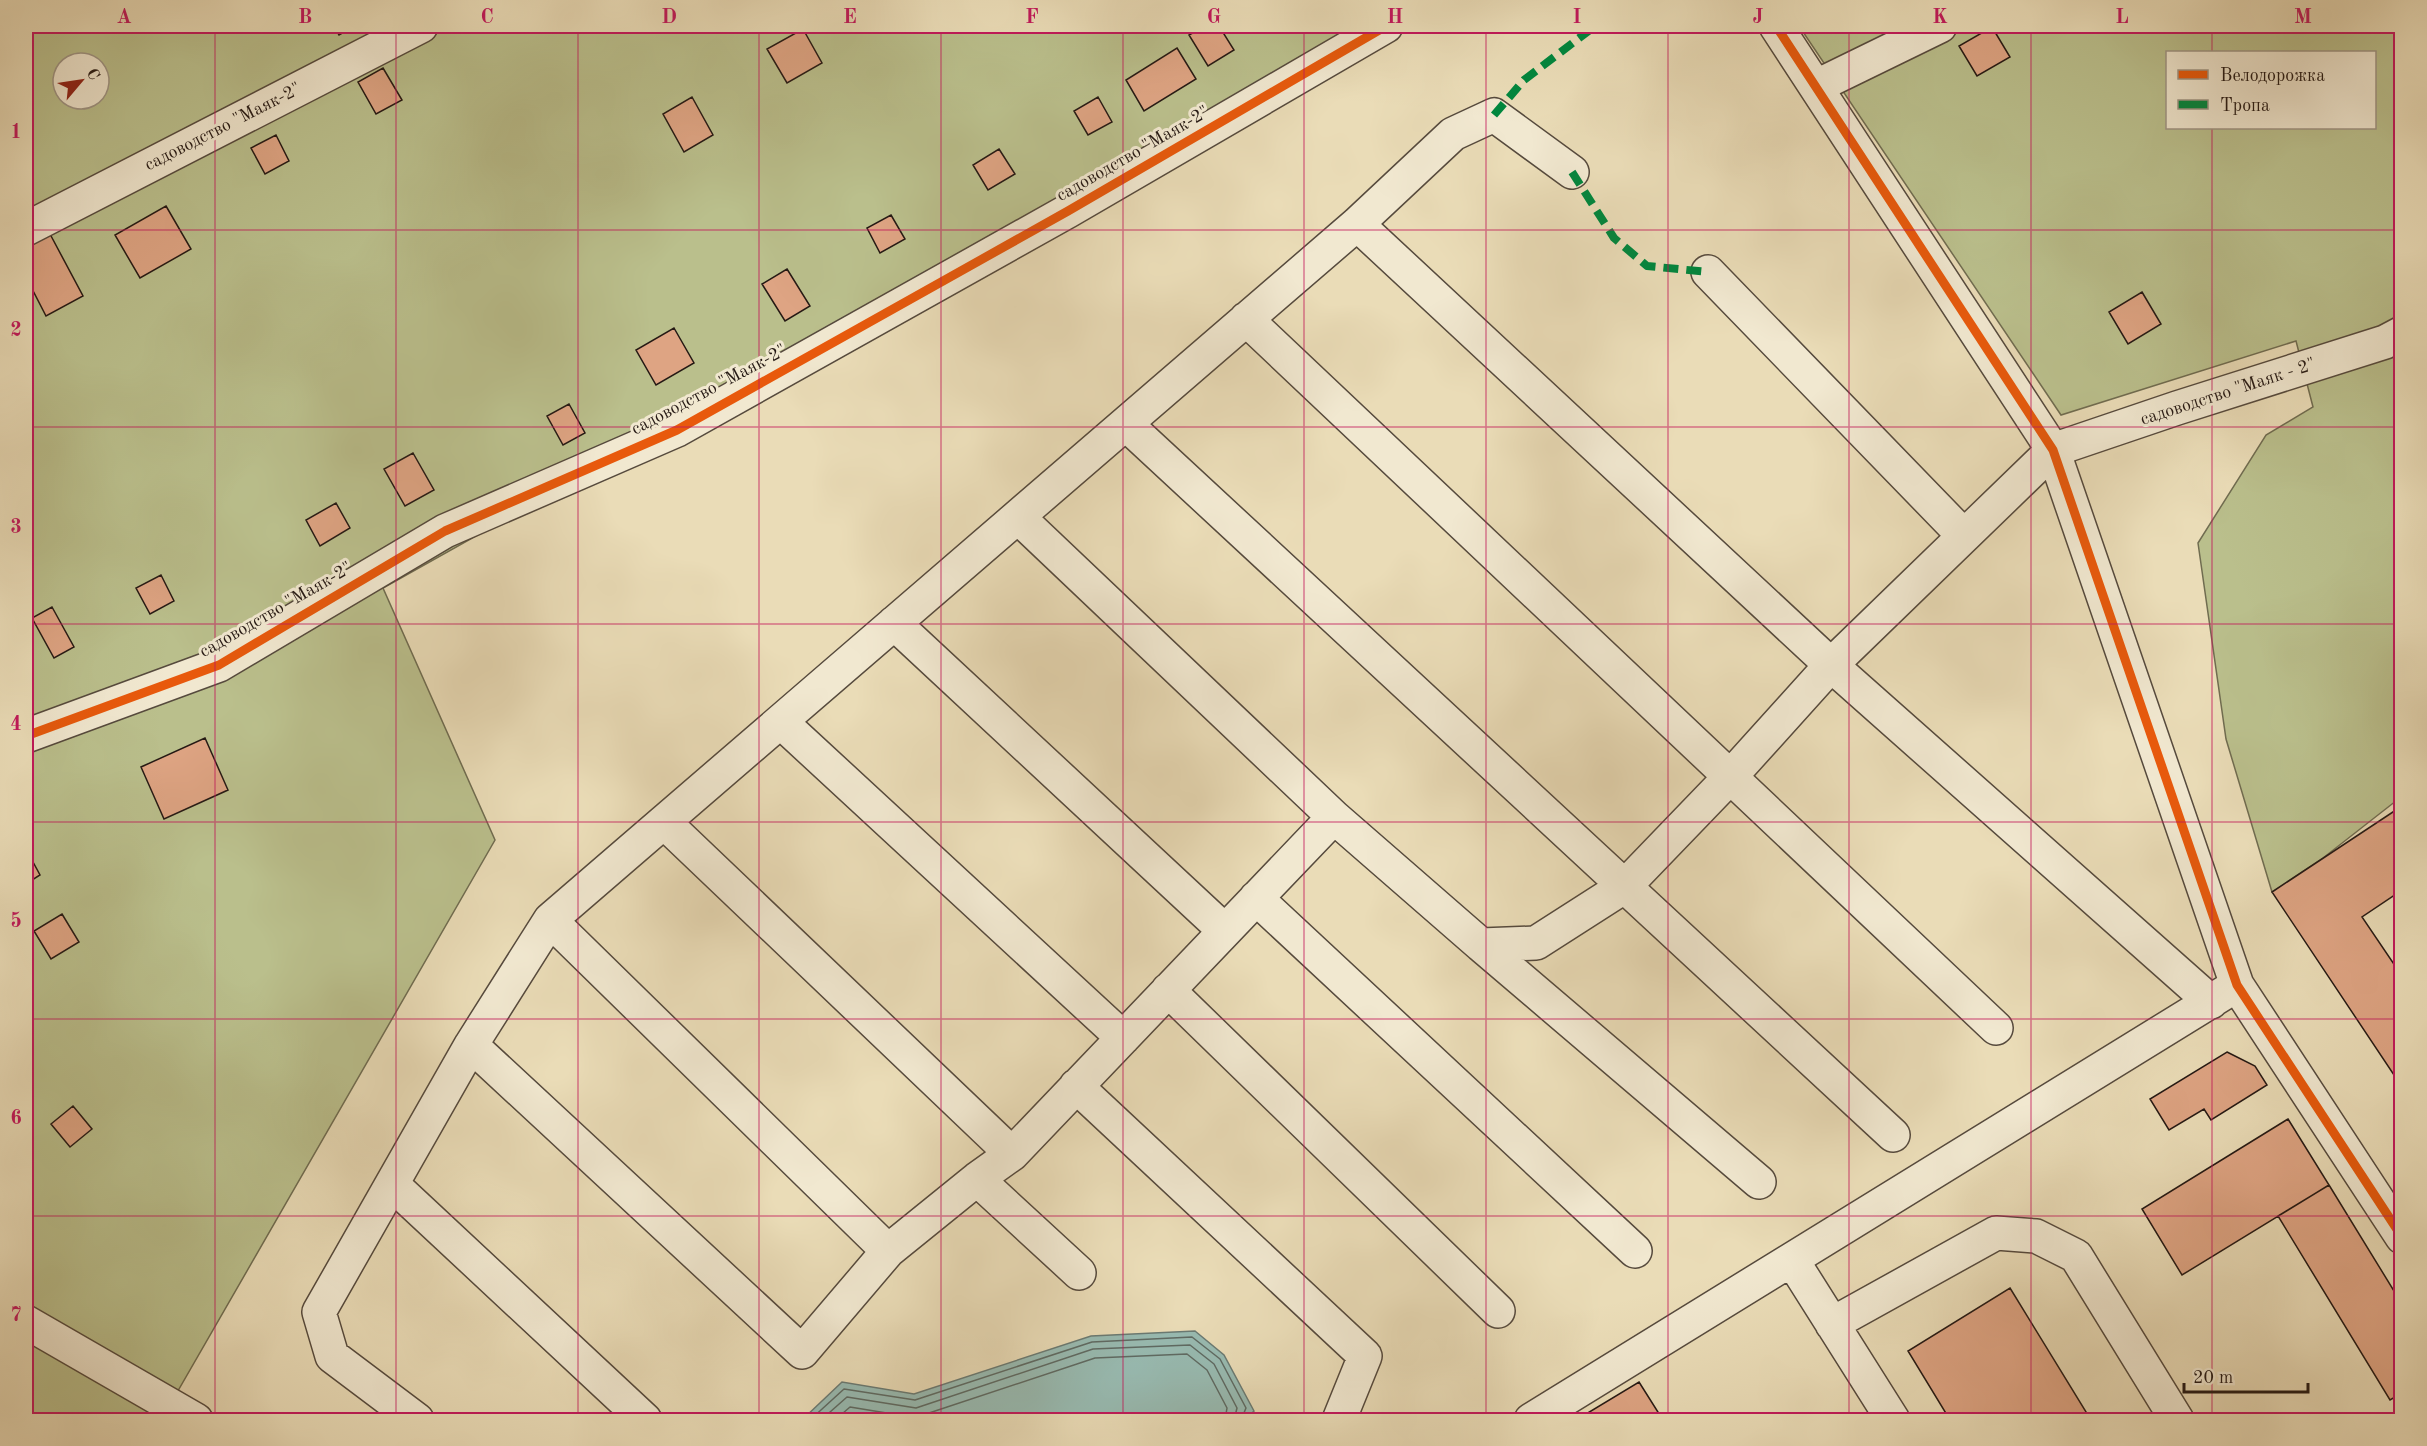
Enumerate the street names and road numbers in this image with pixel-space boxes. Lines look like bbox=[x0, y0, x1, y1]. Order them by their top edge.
street label: садоводство "Маяк-2" bbox=[142, 80, 304, 174]
street label: садоводство "Маяк-2" bbox=[1054, 103, 1212, 205]
street label: садоводство "Маяк-2" bbox=[628, 341, 790, 439]
street label: садоводство "Маяк - 2" bbox=[2138, 355, 2318, 429]
street label: садоводство "Маяк-2" bbox=[197, 559, 355, 661]

